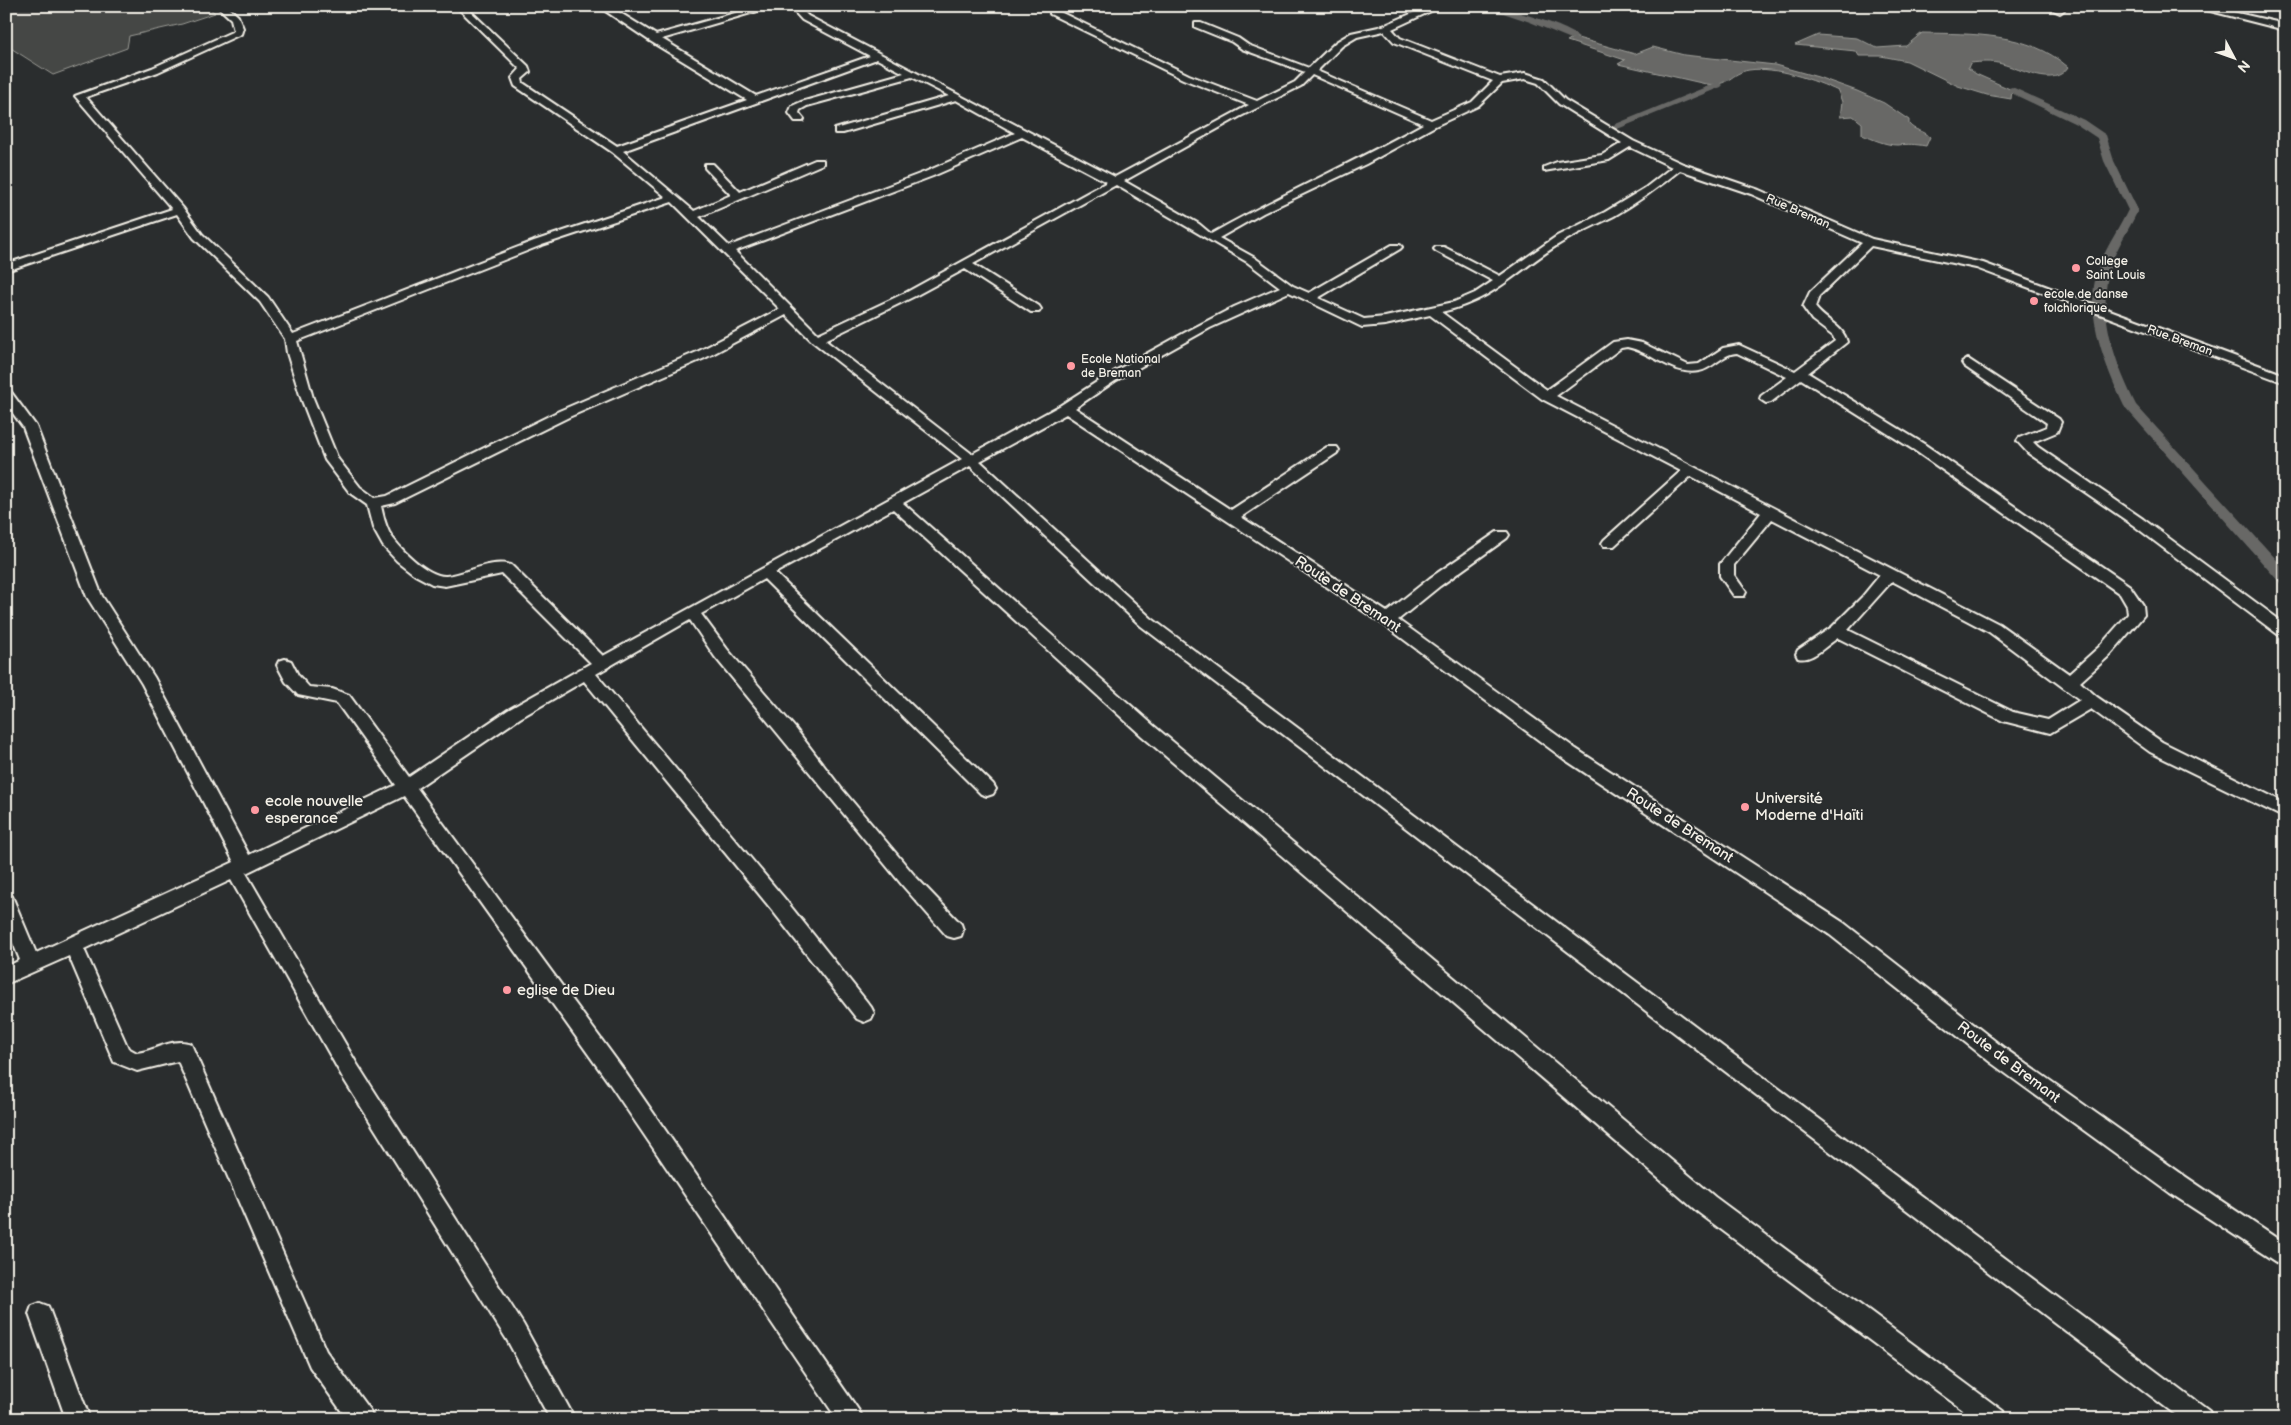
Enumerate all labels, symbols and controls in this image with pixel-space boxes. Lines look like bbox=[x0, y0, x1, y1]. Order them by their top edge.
north arrow bbox=[2208, 32, 2258, 82]
text: N bbox=[2234, 57, 2253, 76]
street label: Rue Breman bbox=[1763, 191, 1832, 232]
place label: College Saint Louis bbox=[2086, 254, 2145, 283]
marker: College Saint Louis bbox=[2070, 262, 2082, 274]
place label: ecole de danse folchlorique bbox=[2044, 287, 2128, 316]
marker: ecole de danse folchlorique bbox=[2028, 295, 2040, 307]
street label: Rue Breman bbox=[2145, 322, 2215, 359]
place label: Ecole National de Breman bbox=[1081, 352, 1160, 381]
marker: Ecole National de Breman bbox=[1065, 360, 1077, 372]
street label: Route de Bremant bbox=[1291, 552, 1405, 637]
street label: Route de Bremant bbox=[1622, 784, 1737, 867]
place label: Université Moderne d'Haïti bbox=[1755, 789, 1864, 825]
place label: ecole nouvelle esperance bbox=[265, 792, 363, 828]
marker: Université Moderne d'Haïti bbox=[1739, 801, 1751, 813]
marker: ecole nouvelle esperance bbox=[249, 804, 261, 816]
place label: eglise de Dieu bbox=[517, 981, 615, 1000]
marker: eglise de Dieu bbox=[501, 984, 513, 996]
street label: Route de Bremant bbox=[1953, 1017, 2064, 1108]

